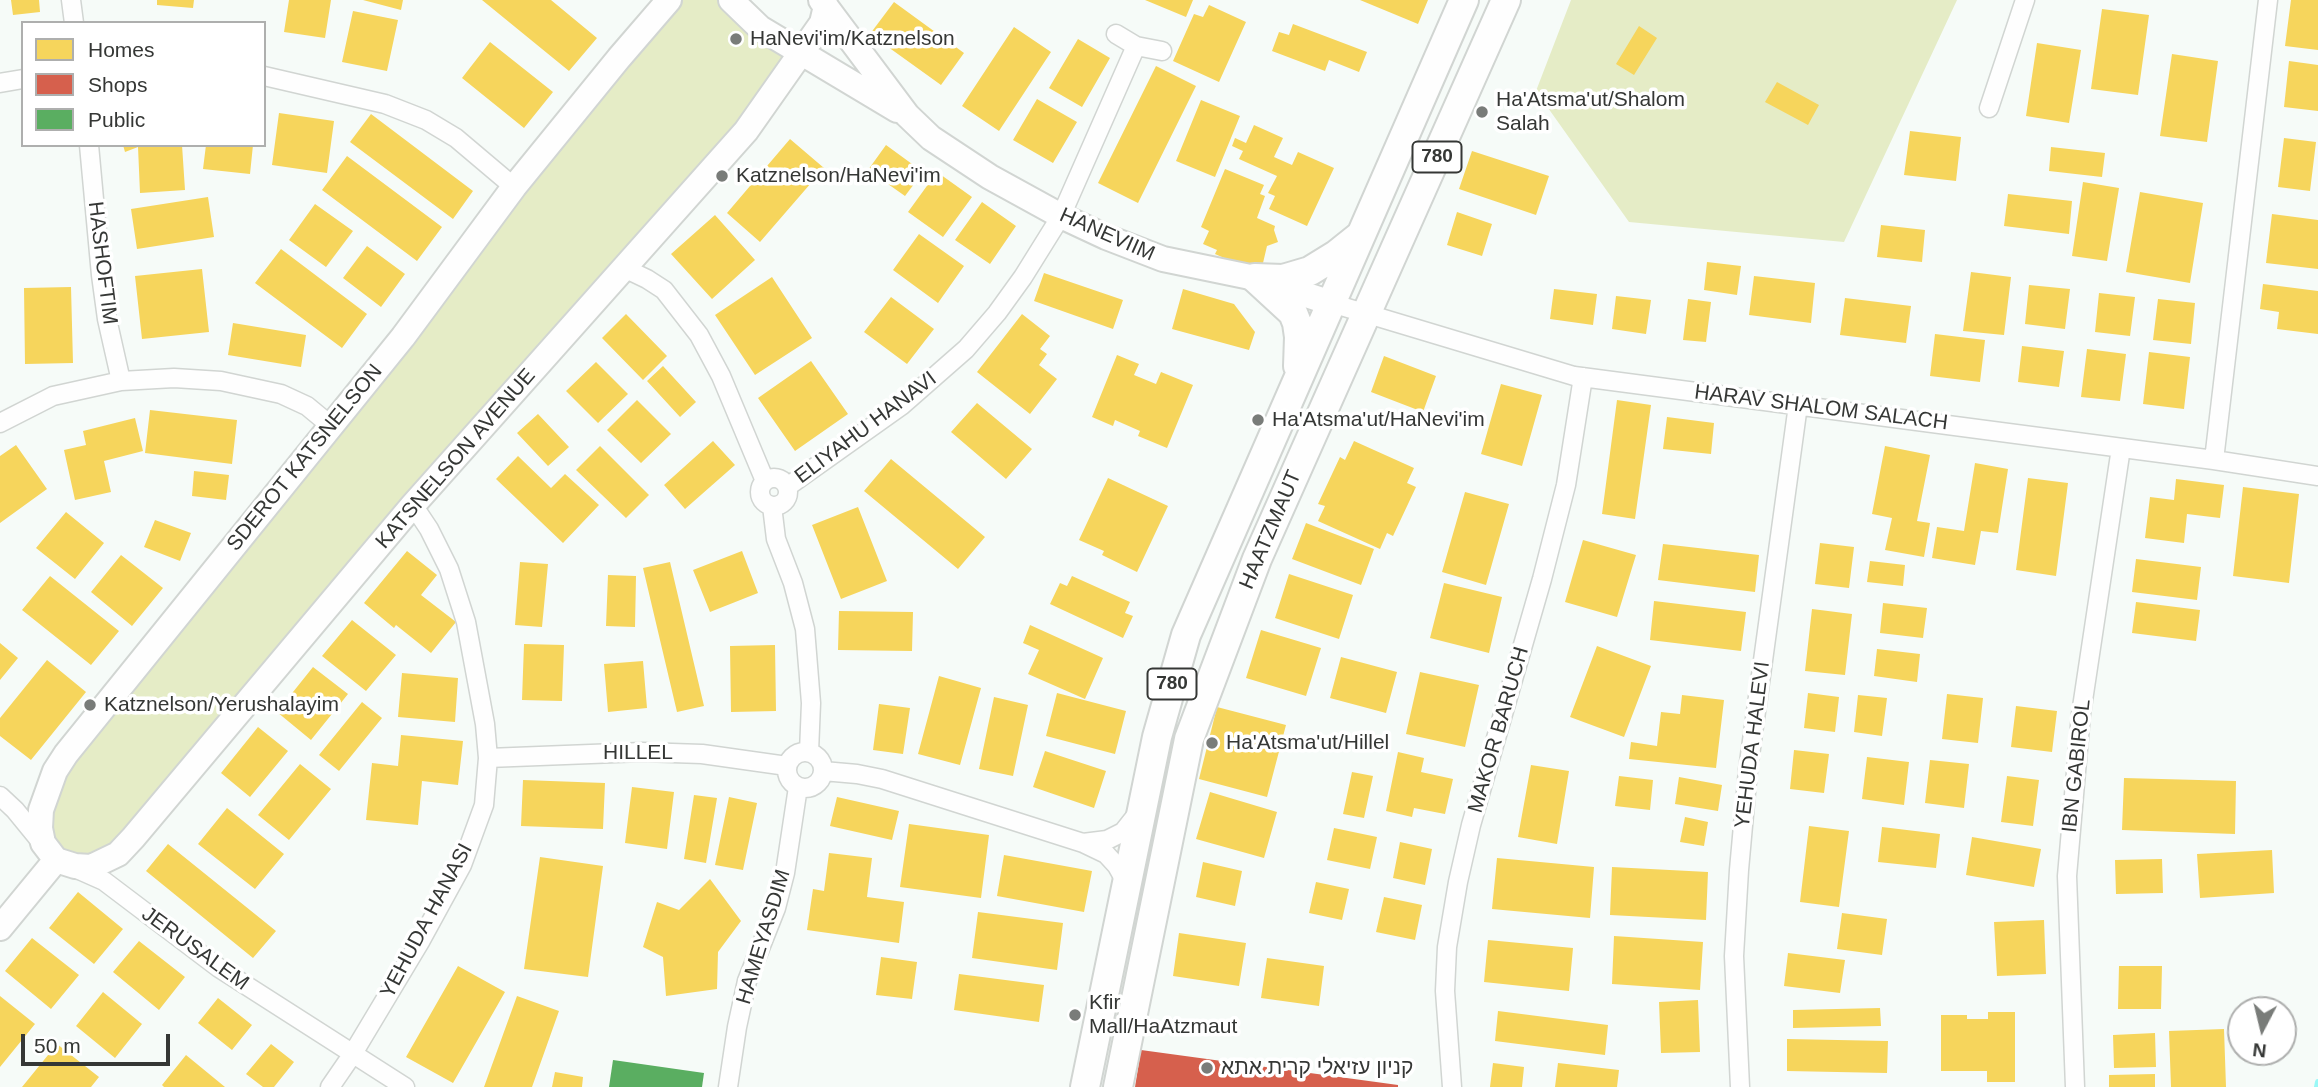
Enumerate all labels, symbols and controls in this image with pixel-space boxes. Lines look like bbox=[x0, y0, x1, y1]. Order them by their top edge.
legend bbox=[21, 21, 266, 147]
place label: HaNevi'im/Katznelson bbox=[750, 26, 955, 52]
marker: HaNevi'im/Katznelson bbox=[728, 31, 744, 47]
text: Homes bbox=[88, 38, 155, 61]
text: Shops bbox=[88, 73, 148, 96]
place label: Ha'Atsma'ut/Shalom Salah bbox=[1496, 87, 1685, 137]
marker: Ha'Atsma'ut/Shalom Salah bbox=[1474, 104, 1490, 120]
text: Public bbox=[88, 108, 145, 131]
road number: 780 bbox=[1412, 141, 1462, 172]
place label: Katznelson/HaNevi'im bbox=[736, 163, 941, 189]
marker: Katznelson/HaNevi'im bbox=[714, 168, 730, 184]
street label: HASHOFTIM bbox=[82, 200, 122, 326]
street label: HANEVIIM bbox=[1056, 203, 1158, 267]
street label: SDEROT KATSNELSON bbox=[222, 360, 388, 556]
street label: KATSNELSON AVENUE bbox=[371, 364, 541, 554]
street label: ELIYAHU HANAVI bbox=[790, 367, 942, 489]
street label: HARAV SHALOM SALACH bbox=[1693, 380, 1949, 436]
place label: Ha'Atsma'ut/HaNevi'im bbox=[1272, 407, 1485, 433]
marker: Ha'Atsma'ut/HaNevi'im bbox=[1250, 412, 1266, 428]
street label: HAATZMAUT bbox=[1235, 467, 1307, 593]
street label: MAKOR BARUCH bbox=[1463, 644, 1535, 816]
street label: YEHUDA HALEVI bbox=[1730, 660, 1776, 830]
road number: 780 bbox=[1148, 668, 1196, 699]
place label: Katznelson/Yerushalayim bbox=[104, 692, 339, 718]
marker: Katznelson/Yerushalayim bbox=[82, 697, 98, 713]
street label: IBN GABIROL bbox=[2057, 698, 2097, 834]
place label: Ha'Atsma'ut/Hillel bbox=[1226, 730, 1389, 756]
marker: Ha'Atsma'ut/Hillel bbox=[1204, 735, 1220, 751]
street label: HILLEL bbox=[603, 740, 673, 766]
street label: YEHUDA HANASI bbox=[376, 839, 478, 1003]
street label: HAMEYASDIM bbox=[732, 867, 796, 1007]
street label: JERUSALEM bbox=[137, 902, 253, 996]
place label: Kfir Mall/HaAtzmaut bbox=[1089, 990, 1237, 1040]
north arrow bbox=[2227, 996, 2297, 1066]
marker: Kfir Mall/HaAtzmaut bbox=[1067, 1007, 1083, 1023]
scale bar bbox=[24, 1020, 173, 1064]
text: 50 m bbox=[34, 1034, 81, 1057]
text: N bbox=[2252, 1039, 2268, 1062]
place label: קניון עזיאלי קרית אתא bbox=[1221, 1055, 1413, 1081]
marker: קניון עזיאלי קרית אתא bbox=[1199, 1060, 1215, 1076]

